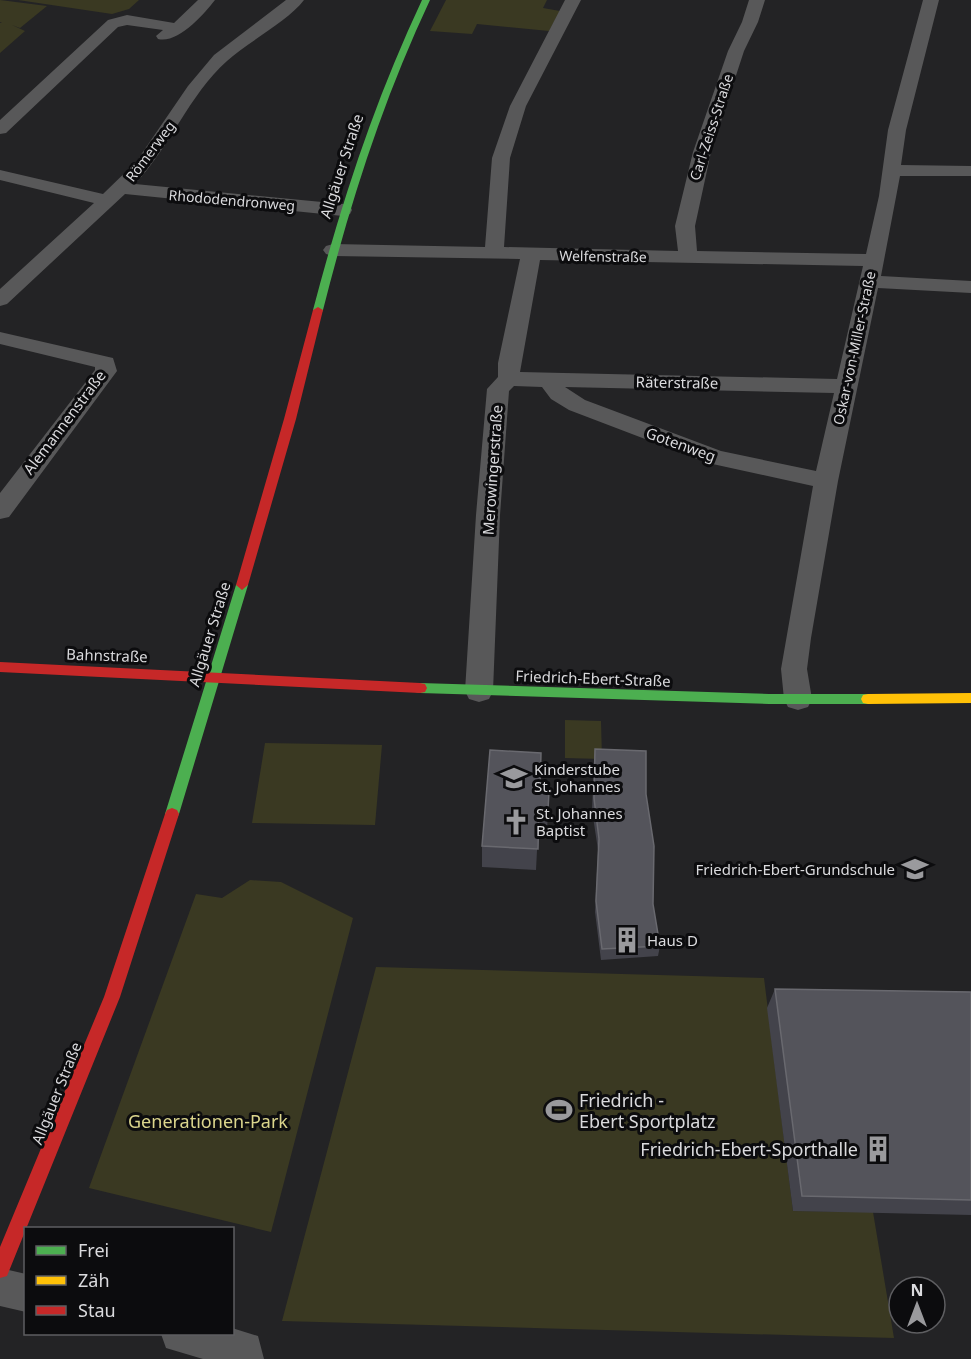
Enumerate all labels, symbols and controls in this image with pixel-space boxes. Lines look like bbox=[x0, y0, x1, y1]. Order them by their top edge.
street label: Carl-Zeiss-Straße bbox=[685, 71, 737, 183]
street label: Allgäuer Straße bbox=[315, 111, 367, 221]
street label: Römerweg bbox=[121, 117, 179, 185]
street label: Rhododendronweg bbox=[168, 185, 296, 215]
street label: Welfenstraße bbox=[559, 246, 647, 266]
street label: Oskar-von-Miller-Straße bbox=[828, 269, 880, 427]
street label: Alemannenstraße bbox=[18, 366, 110, 478]
street label: Räterstraße bbox=[636, 371, 718, 393]
street label: Merowingerstraße bbox=[477, 404, 507, 536]
street label: Gotenweg bbox=[643, 422, 719, 466]
street label: Allgäuer Straße bbox=[184, 579, 234, 689]
street label: Bahnstraße bbox=[66, 644, 148, 666]
street label: Friedrich-Ebert-Straße bbox=[515, 665, 671, 691]
place label: Kinderstube St. Johannes bbox=[534, 759, 621, 796]
school or university icon: Kinderstube St. Johannes bbox=[499, 763, 529, 793]
place label: St. Johannes Baptist bbox=[536, 803, 623, 840]
church icon: St. Johannes Baptist bbox=[501, 807, 531, 837]
school or university icon: Friedrich-Ebert-Grundschule bbox=[900, 854, 930, 884]
place label: Friedrich-Ebert-Grundschule bbox=[695, 859, 895, 879]
building icon: Haus D bbox=[612, 925, 642, 955]
place label: Haus D bbox=[647, 930, 698, 950]
street label: Allgäuer Straße bbox=[26, 1039, 86, 1147]
place label: Friedrich - Ebert Sportplatz bbox=[579, 1088, 715, 1133]
sports icon: Friedrich - Ebert Sportplatz bbox=[544, 1095, 574, 1125]
park label: Generationen-Park bbox=[128, 1109, 288, 1133]
building icon: Friedrich-Ebert-Sporthalle bbox=[863, 1134, 893, 1164]
place label: Friedrich-Ebert-Sporthalle bbox=[640, 1137, 858, 1161]
legend bbox=[24, 1227, 234, 1335]
text: Frei bbox=[78, 1238, 109, 1262]
text: Zäh bbox=[78, 1268, 110, 1292]
north arrow bbox=[887, 1275, 947, 1335]
text: N bbox=[910, 1279, 924, 1301]
text: Stau bbox=[78, 1298, 116, 1322]

